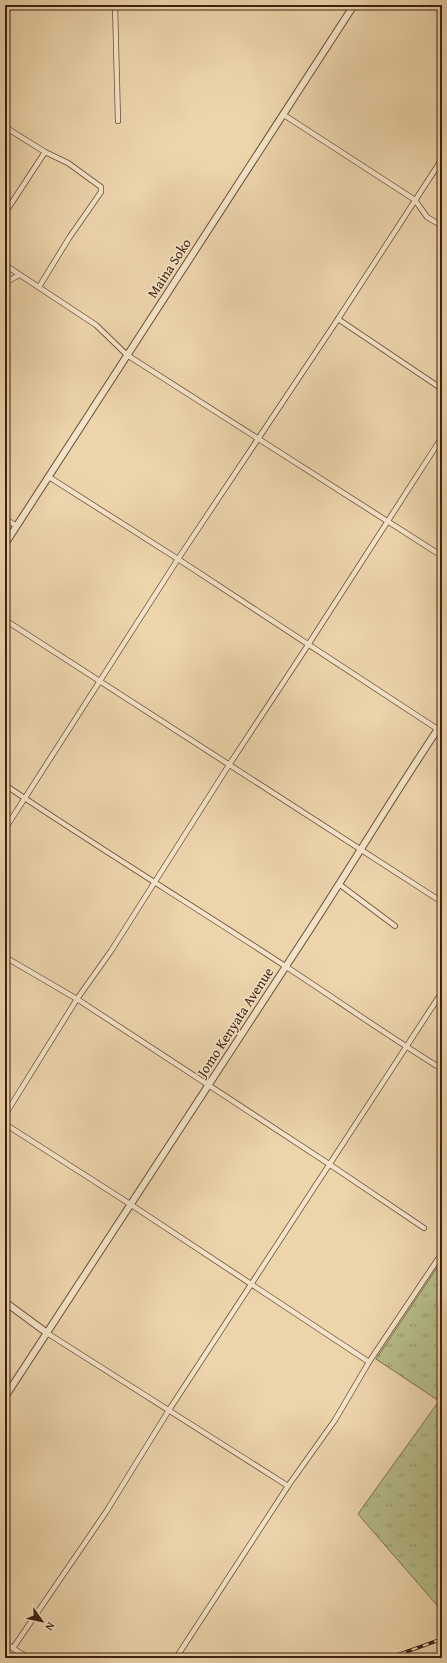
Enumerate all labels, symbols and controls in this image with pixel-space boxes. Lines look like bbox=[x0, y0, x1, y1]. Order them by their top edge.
street label: Maina Soko bbox=[142, 234, 196, 302]
street label: Jomo Kenyata Avenue bbox=[191, 963, 278, 1082]
north arrow bbox=[22, 1601, 62, 1641]
text: N bbox=[41, 1619, 59, 1634]

